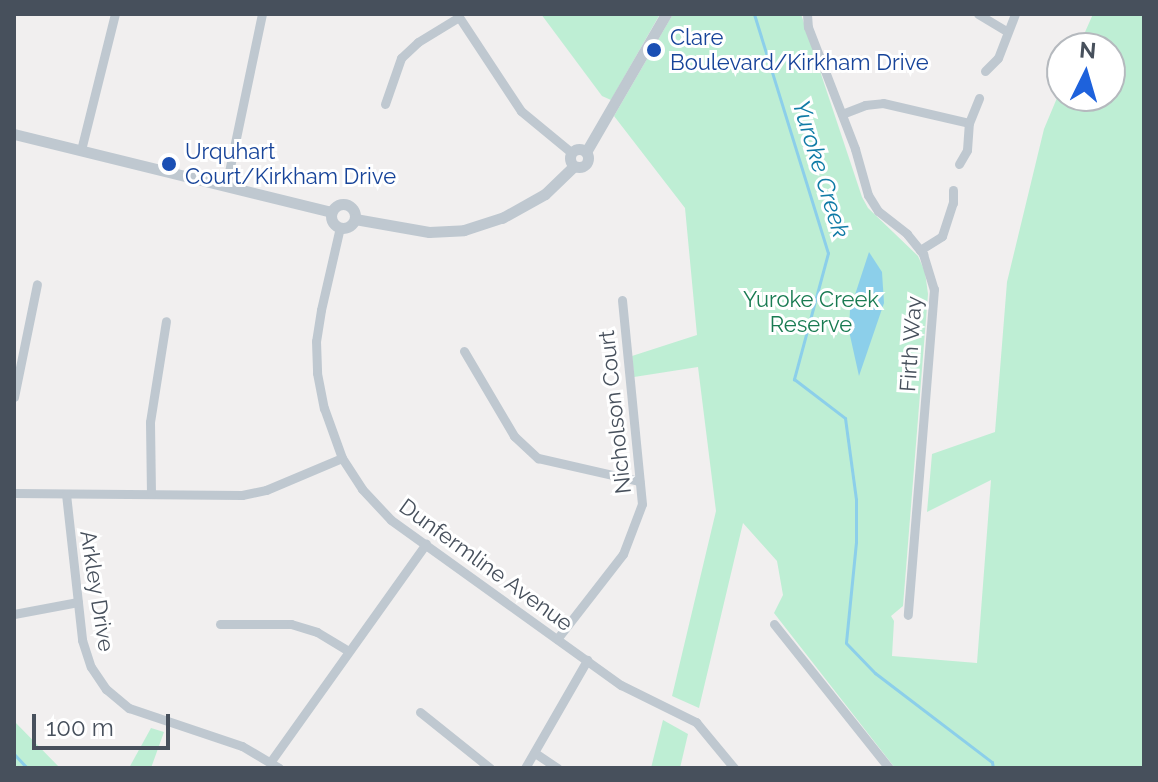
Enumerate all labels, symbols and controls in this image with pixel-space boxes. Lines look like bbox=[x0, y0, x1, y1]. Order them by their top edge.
place label: Clare Boulevard/Kirkham Drive bbox=[670, 24, 929, 76]
north arrow bbox=[1046, 32, 1126, 112]
text: N bbox=[1078, 36, 1097, 64]
marker: Clare Boulevard/Kirkham Drive bbox=[645, 41, 663, 59]
water label: Yuroke Creek bbox=[786, 97, 856, 241]
place label: Urquhart Court/Kirkham Drive bbox=[185, 138, 396, 190]
marker: Urquhart Court/Kirkham Drive bbox=[160, 155, 178, 173]
park label: Yuroke Creek Reserve bbox=[743, 286, 879, 338]
street label: Firth Way bbox=[894, 295, 928, 393]
street label: Nicholson Court bbox=[593, 329, 637, 495]
street label: Dunfermline Avenue bbox=[394, 493, 578, 637]
street label: Arkley Drive bbox=[74, 528, 120, 654]
scale bar bbox=[36, 698, 174, 748]
text: 100 m bbox=[46, 713, 114, 742]

